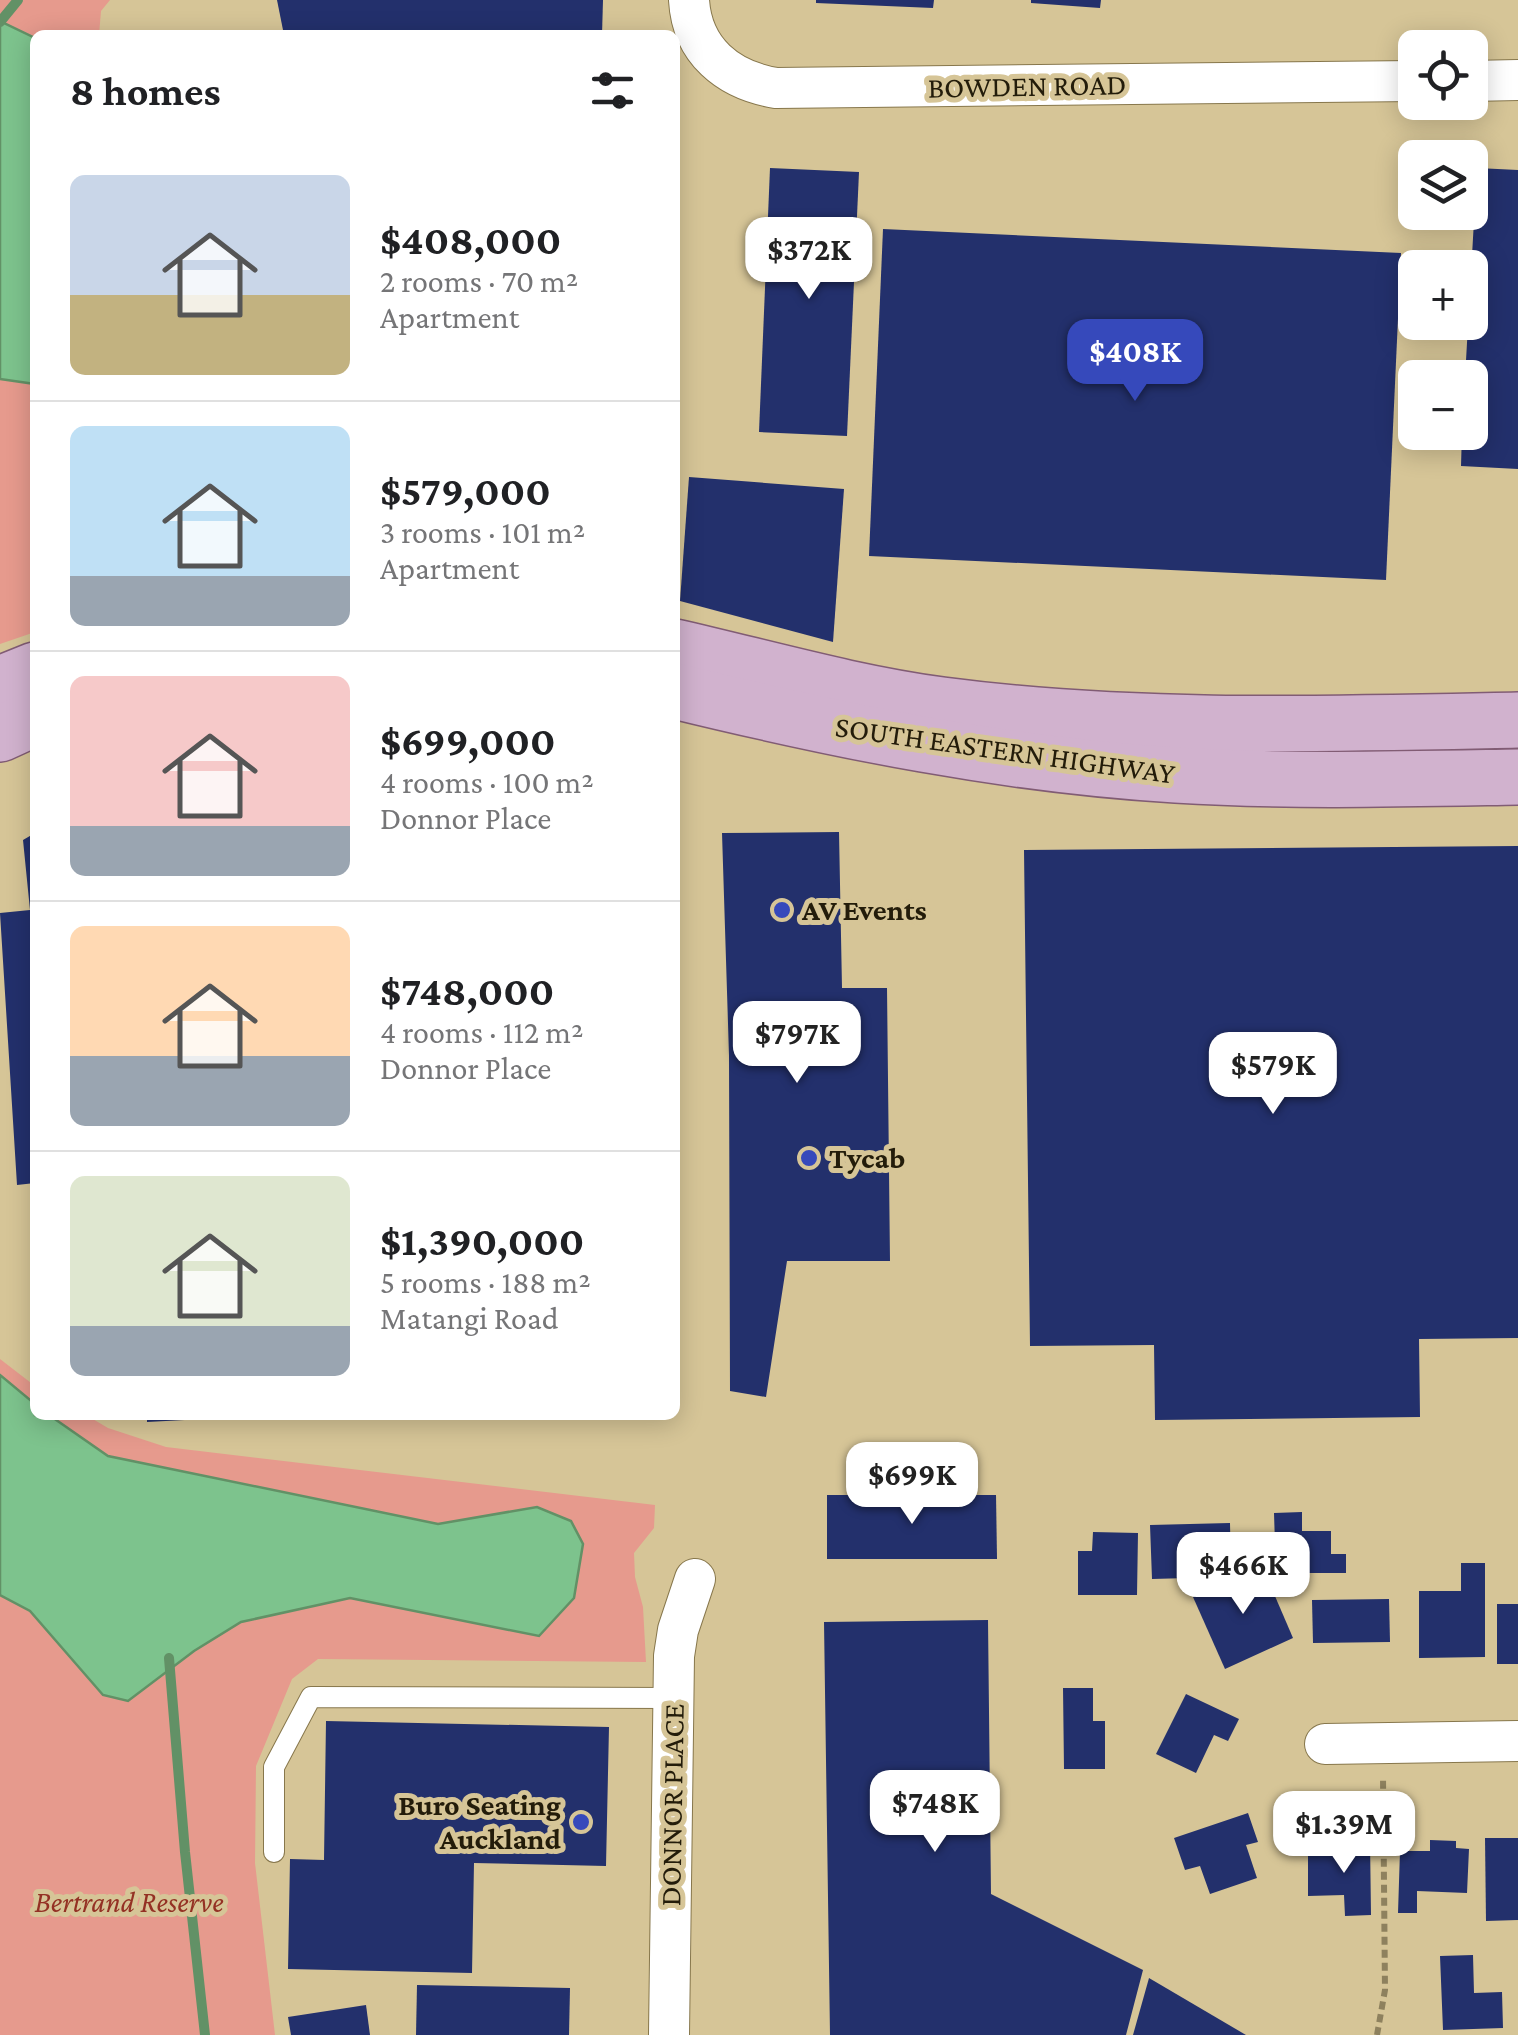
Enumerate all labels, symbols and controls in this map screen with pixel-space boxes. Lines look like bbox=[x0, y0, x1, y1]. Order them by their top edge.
map controls bbox=[1398, 30, 1488, 450]
button: locate bbox=[1398, 30, 1488, 120]
icon: filters bbox=[585, 63, 640, 118]
text: 8 homes bbox=[70, 67, 221, 114]
street label: BOWDEN ROAD bbox=[927, 67, 1127, 104]
button: layers bbox=[1398, 140, 1488, 230]
icon: home bbox=[150, 215, 270, 335]
text: $408,000 bbox=[380, 216, 561, 263]
pin: $372K bbox=[739, 217, 879, 302]
text: $372K bbox=[767, 231, 851, 267]
button: + bbox=[1398, 250, 1488, 340]
text: 2 rooms · 70 m² bbox=[380, 263, 578, 299]
text: Apartment bbox=[380, 299, 519, 335]
pin: $408K bbox=[1065, 319, 1205, 404]
text: $408K bbox=[1089, 333, 1181, 369]
button: − bbox=[1398, 360, 1488, 450]
icon: home bbox=[150, 466, 270, 586]
text: $579,000 bbox=[380, 467, 551, 514]
text: 3 rooms · 101 m² bbox=[380, 514, 585, 550]
text: Apartment bbox=[380, 550, 519, 586]
street label: SOUTH EASTERN HIGHWAY bbox=[833, 709, 1177, 790]
icon: home bbox=[150, 716, 270, 836]
text: $699,000 bbox=[380, 717, 556, 764]
text: 4 rooms · 100 m² bbox=[380, 764, 594, 800]
text: Donnor Place bbox=[380, 800, 551, 836]
place label: AV Events bbox=[801, 893, 927, 926]
marker: AV Events bbox=[771, 899, 793, 921]
icon: home bbox=[150, 966, 270, 1086]
text: $748,000 bbox=[380, 967, 554, 1014]
pin: $797K bbox=[727, 1001, 867, 1086]
text: 4 rooms · 112 m² bbox=[380, 1014, 583, 1050]
text: $797K bbox=[755, 1015, 839, 1051]
pin: $579K bbox=[1203, 1032, 1343, 1117]
text: $579K bbox=[1231, 1046, 1315, 1082]
text: Donnor Place bbox=[380, 1050, 551, 1086]
place label: Tycab bbox=[829, 1141, 905, 1174]
marker: Tycab bbox=[798, 1147, 820, 1169]
icon: home bbox=[150, 1216, 270, 1336]
text: $1,390,000 bbox=[380, 1217, 584, 1264]
text: 5 rooms · 188 m² bbox=[380, 1264, 591, 1300]
text: Matangi Road bbox=[380, 1300, 559, 1336]
pin: $699K bbox=[842, 1442, 982, 1527]
text: $699K bbox=[868, 1456, 956, 1492]
pin: $466K bbox=[1173, 1532, 1313, 1617]
text: $466K bbox=[1199, 1546, 1287, 1582]
street label: DONNOR PLACE bbox=[653, 1703, 690, 1907]
pin: $748K bbox=[865, 1770, 1005, 1855]
text: $748K bbox=[892, 1784, 978, 1820]
place label: Buro Seating Auckland bbox=[398, 1788, 562, 1855]
pin: $1.39M bbox=[1263, 1791, 1425, 1876]
text: $1.39M bbox=[1295, 1805, 1393, 1841]
marker: Buro Seating Auckland bbox=[570, 1811, 592, 1833]
park label: Bertrand Reserve bbox=[34, 1885, 224, 1918]

